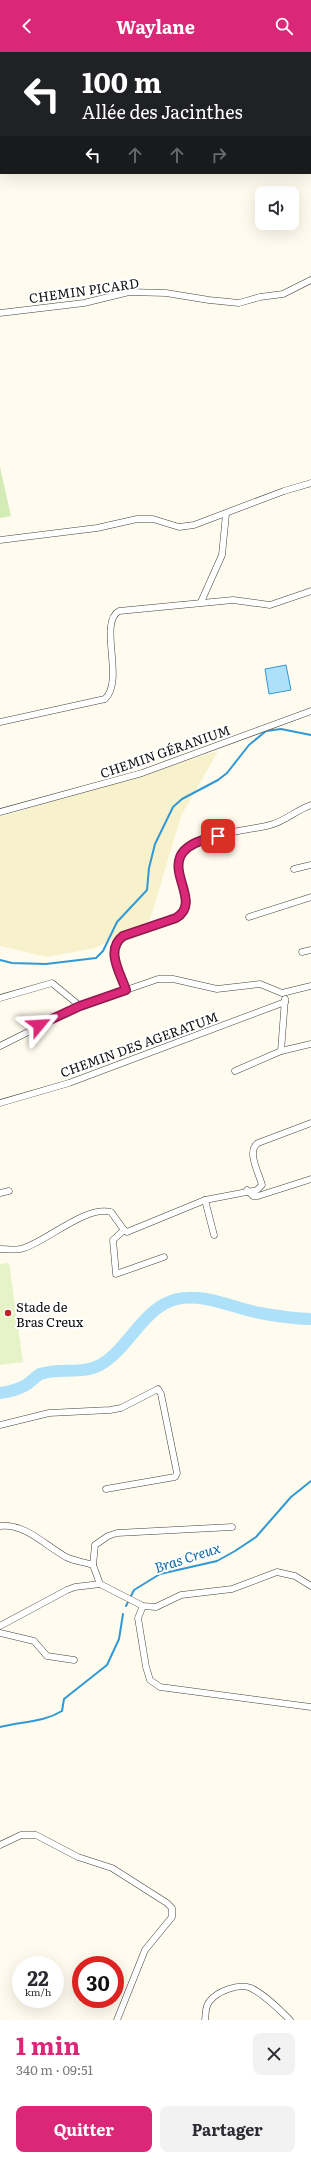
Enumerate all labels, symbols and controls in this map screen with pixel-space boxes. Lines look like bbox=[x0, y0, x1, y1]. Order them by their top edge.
text: Waylane bbox=[116, 13, 195, 40]
icon: back bbox=[16, 15, 38, 37]
icon: search bbox=[273, 15, 295, 37]
text: 100 m bbox=[82, 60, 162, 102]
icon: left bbox=[16, 68, 68, 120]
text: Allée des Jacinthes bbox=[82, 98, 243, 125]
icon: left bbox=[82, 144, 104, 166]
icon: ahead bbox=[124, 144, 146, 166]
icon: ahead bbox=[166, 144, 188, 166]
icon: right bbox=[208, 144, 230, 166]
map controls bbox=[255, 186, 299, 230]
button: sound bbox=[255, 186, 299, 230]
street label: CHEMIN PICARD bbox=[28, 273, 140, 307]
street label: CHEMIN GÉRANIUM bbox=[97, 720, 233, 782]
pin bbox=[201, 819, 235, 853]
icon: arrive bbox=[207, 825, 229, 847]
position arrow bbox=[18, 1004, 60, 1046]
street label: CHEMIN DES AGERATUM bbox=[57, 1007, 221, 1081]
place label: Stade de Bras Creux bbox=[16, 1297, 84, 1331]
marker: Stade de Bras Creux bbox=[3, 1308, 13, 1318]
water label: Bras Creux bbox=[152, 1537, 223, 1577]
speed limit sign: 30 bbox=[72, 1956, 124, 2008]
text: 22 bbox=[27, 1962, 49, 1992]
text: km/h bbox=[25, 1984, 51, 1999]
text: 1 min bbox=[16, 2027, 80, 2062]
button: close bbox=[253, 2033, 295, 2075]
text: 340 m · 09:51 bbox=[16, 2060, 93, 2079]
button: Quitter bbox=[16, 2106, 152, 2152]
button: Partager bbox=[160, 2106, 295, 2152]

